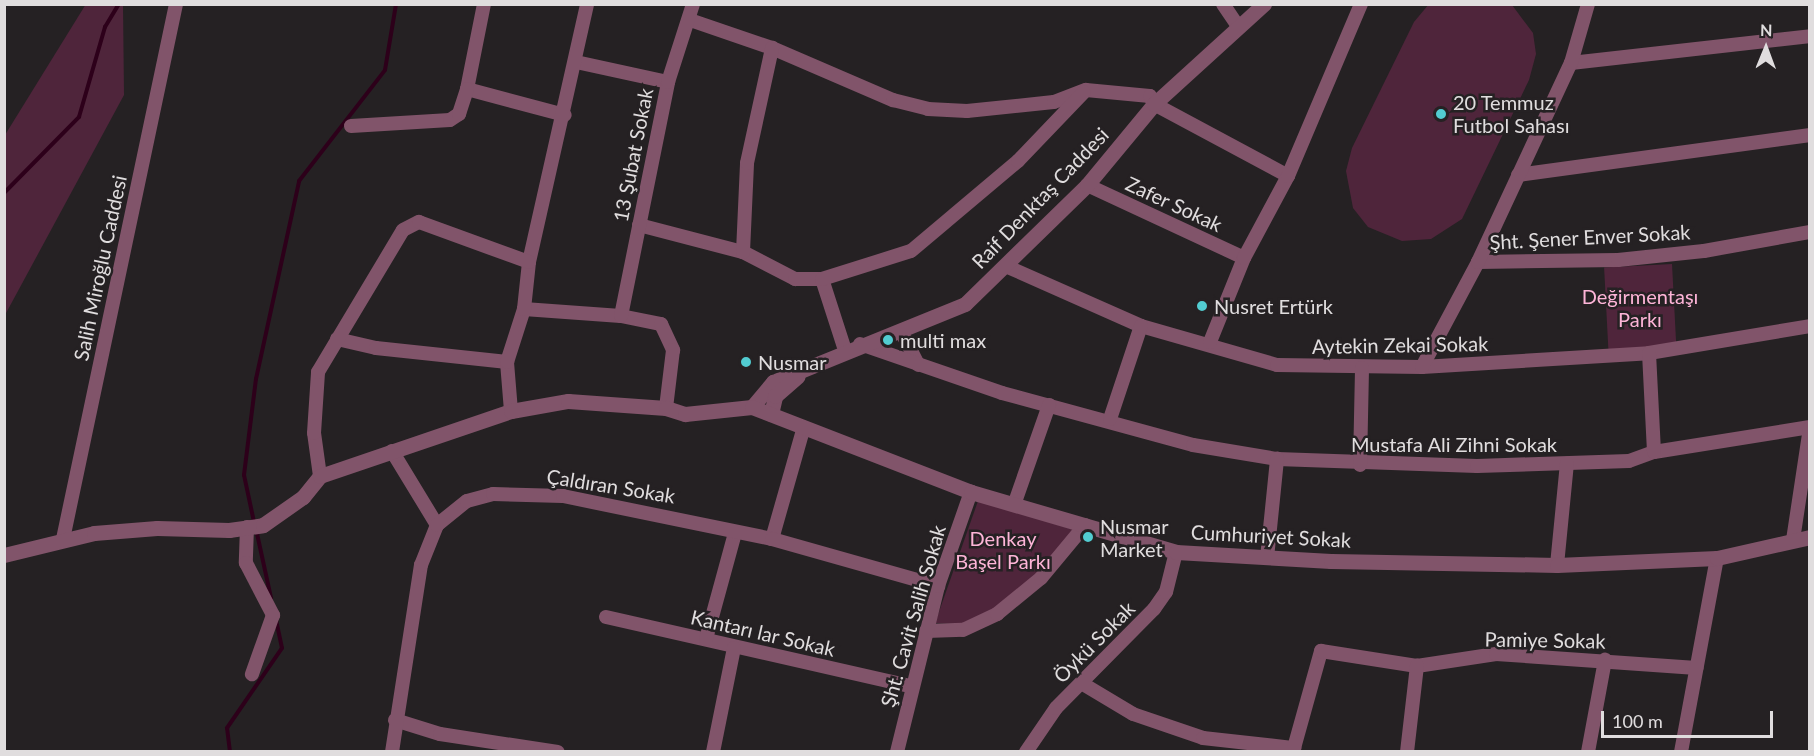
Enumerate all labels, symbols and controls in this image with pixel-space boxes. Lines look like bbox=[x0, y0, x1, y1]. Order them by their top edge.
north arrow bbox=[1736, 18, 1796, 78]
text: N bbox=[1760, 20, 1773, 39]
street label: 13 Şubat Sokak bbox=[608, 86, 658, 224]
place label: 20 Temmuz Futbol Sahası bbox=[1453, 90, 1569, 137]
marker: 20 Temmuz Futbol Sahası bbox=[1434, 107, 1448, 121]
street label: Raif Denktaş Caddesi bbox=[966, 122, 1114, 274]
street label: Zafer Sokak bbox=[1122, 171, 1226, 237]
street label: Salih Miroğlu Caddesi bbox=[69, 173, 131, 363]
street label: Şht. Şener Enver Sokak bbox=[1489, 220, 1691, 254]
park label: Değirmentaşı Parkı bbox=[1582, 285, 1698, 332]
place label: Nusret Ertürk bbox=[1214, 294, 1333, 318]
marker: Nusret Ertürk bbox=[1195, 299, 1209, 313]
place label: multi max bbox=[900, 328, 986, 352]
street label: Aytekin Zekai Sokak bbox=[1312, 331, 1488, 359]
marker: multi max bbox=[881, 333, 895, 347]
place label: Nusmar bbox=[758, 350, 827, 374]
marker: Nusmar bbox=[739, 355, 753, 369]
street label: Mustafa Ali Zihni Sokak bbox=[1351, 432, 1557, 456]
street label: Çaldıran Sokak bbox=[545, 464, 677, 508]
place label: Nusmar Market bbox=[1100, 514, 1169, 561]
street label: Cumhuriyet Sokak bbox=[1190, 520, 1352, 552]
street label: Şht. Cavit Salih Sokak bbox=[876, 522, 950, 710]
park label: Denkay Başel Parkı bbox=[955, 527, 1051, 574]
marker: Nusmar Market bbox=[1081, 530, 1095, 544]
street label: Öykü Sokak bbox=[1048, 596, 1140, 688]
street label: Kantarı lar Sokak bbox=[688, 605, 838, 661]
street label: Pamiye Sokak bbox=[1484, 627, 1606, 653]
scale bar bbox=[1604, 699, 1776, 737]
text: 100 m bbox=[1612, 710, 1663, 732]

